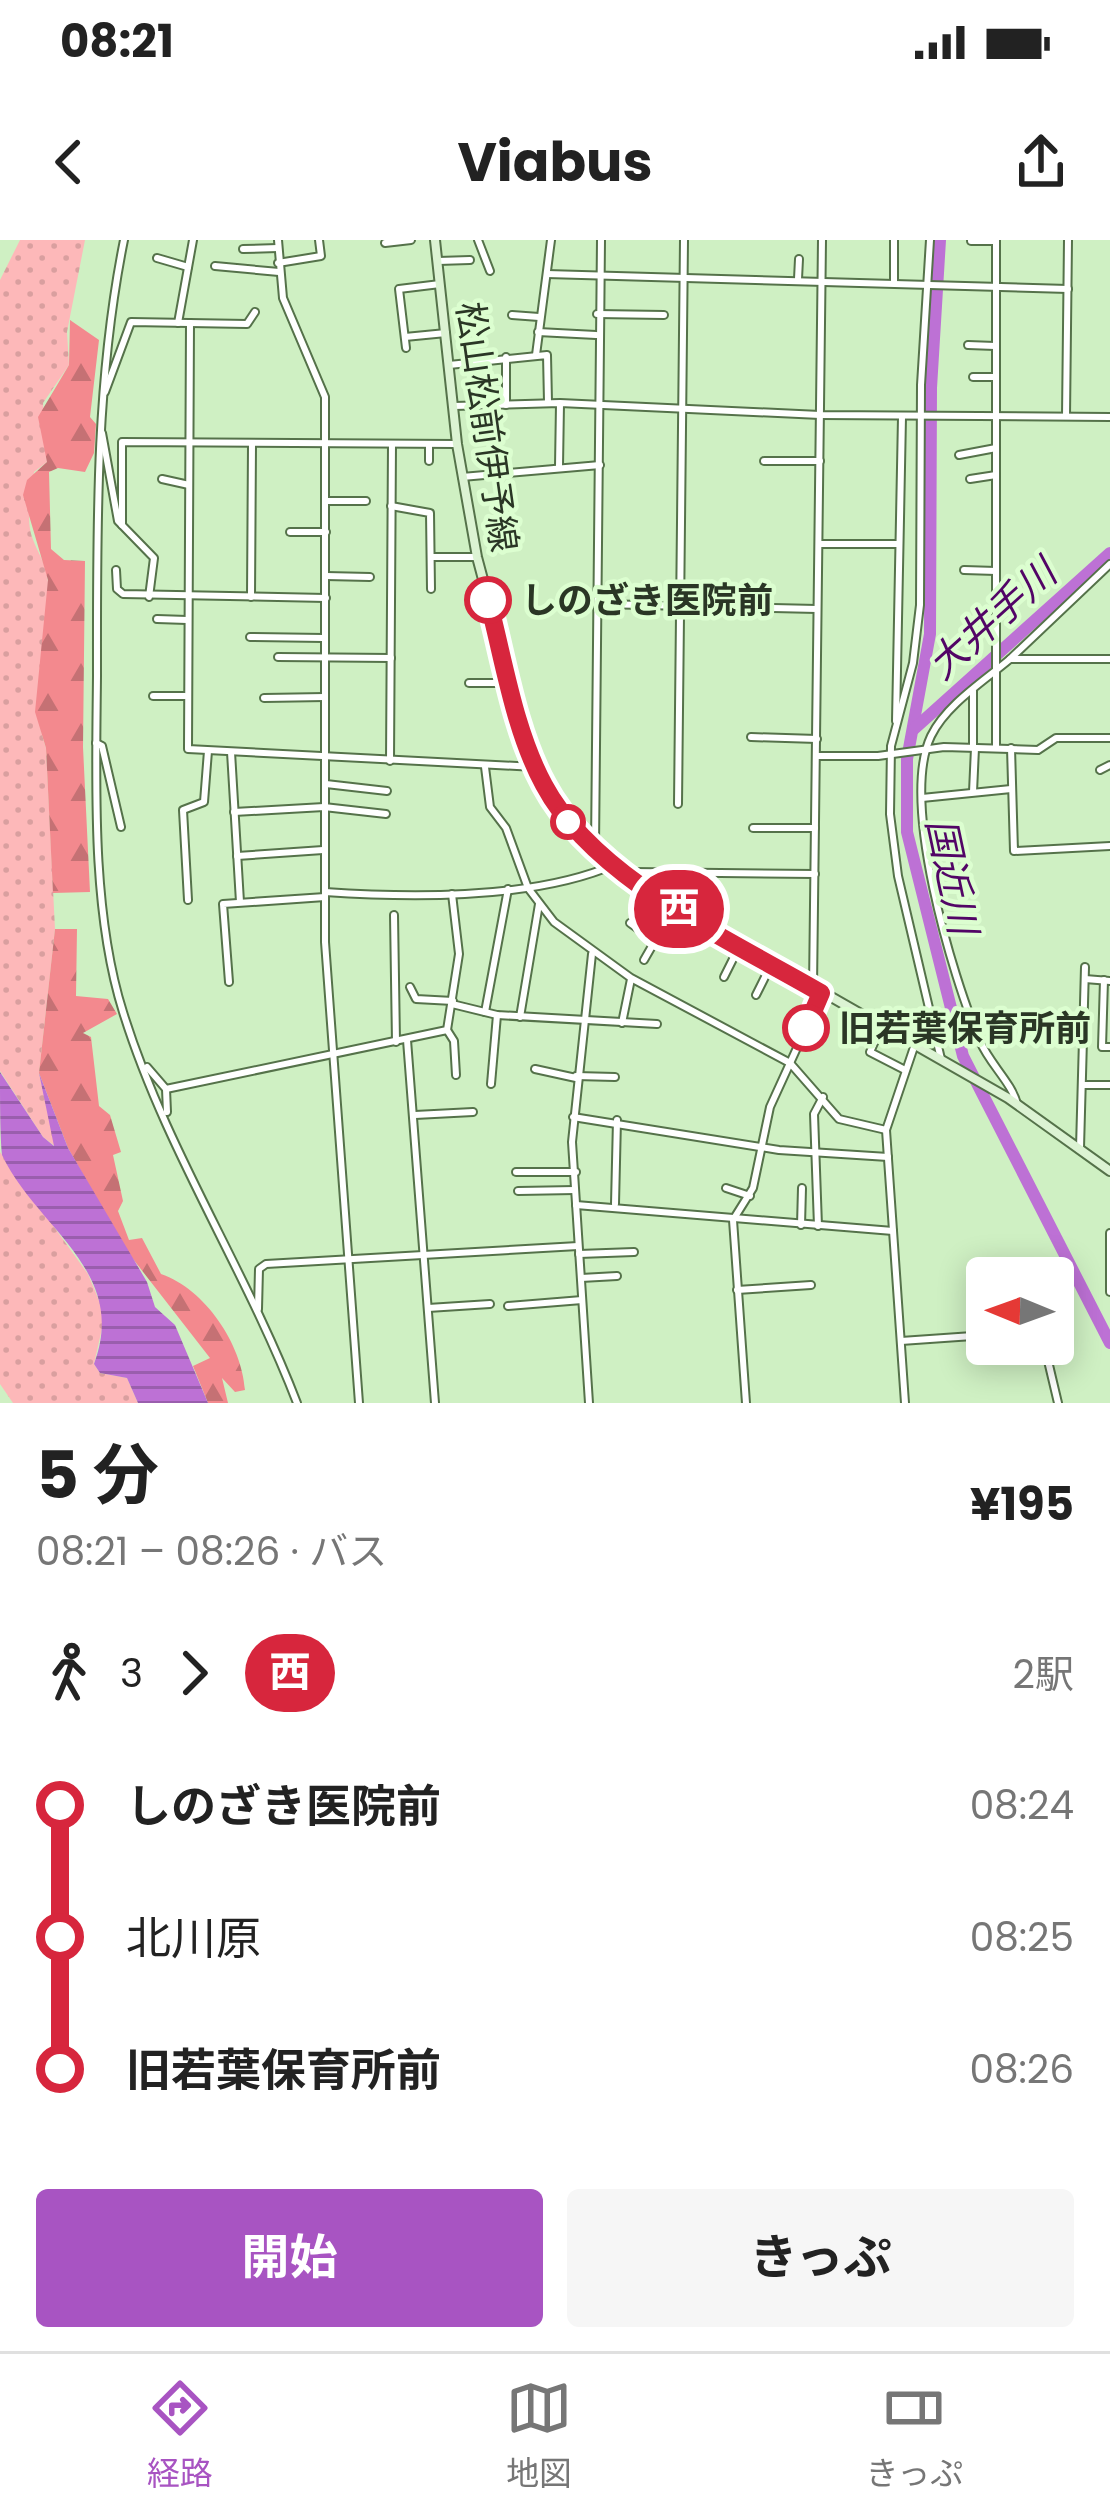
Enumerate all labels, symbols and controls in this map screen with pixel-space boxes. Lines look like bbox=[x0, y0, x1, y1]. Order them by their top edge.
text: 08:21 bbox=[60, 10, 174, 73]
text: Viabus bbox=[457, 124, 653, 200]
icon: back bbox=[36, 129, 102, 195]
icon: share bbox=[1008, 129, 1074, 195]
street label: 松山松前伊予線 bbox=[444, 299, 530, 555]
water label: 大井手川 bbox=[916, 544, 1071, 692]
place label: しのざき医院前 bbox=[521, 575, 773, 626]
marker: しのざき医院前 bbox=[466, 578, 510, 622]
unlabelled marker bbox=[552, 806, 584, 838]
water label: 国近川 bbox=[913, 813, 992, 943]
line badge: 西 bbox=[640, 870, 718, 948]
text: 西 bbox=[658, 879, 700, 938]
place label: 旧若葉保育所前 bbox=[839, 1003, 1091, 1054]
marker: 旧若葉保育所前 bbox=[784, 1006, 828, 1050]
north arrow bbox=[966, 1257, 1074, 1365]
map controls bbox=[966, 1257, 1074, 1365]
text: 5 分 bbox=[36, 1429, 159, 1521]
text: ¥195 bbox=[970, 1473, 1074, 1536]
text: 08:21 – 08:26 · バス bbox=[36, 1524, 387, 1579]
icon: walk bbox=[36, 1640, 102, 1706]
icon: forward bbox=[161, 1640, 227, 1706]
text: 西 bbox=[269, 1643, 311, 1702]
text: 3 bbox=[120, 1646, 143, 1701]
text: 2駅 bbox=[1013, 1647, 1074, 1702]
text: しのざき医院前 bbox=[126, 1775, 441, 1838]
text: 08:24 bbox=[970, 1778, 1074, 1833]
text: 北川原 bbox=[126, 1907, 261, 1970]
text: 08:25 bbox=[970, 1910, 1074, 1965]
text: 旧若葉保育所前 bbox=[126, 2039, 441, 2102]
text: 08:26 bbox=[969, 2042, 1074, 2097]
button: 開始 bbox=[36, 2189, 543, 2327]
button: きっぷ bbox=[567, 2189, 1074, 2327]
tab: 経路 bbox=[147, 2375, 213, 2499]
tab: 地図 bbox=[506, 2375, 572, 2499]
tab: きっぷ bbox=[866, 2375, 963, 2499]

